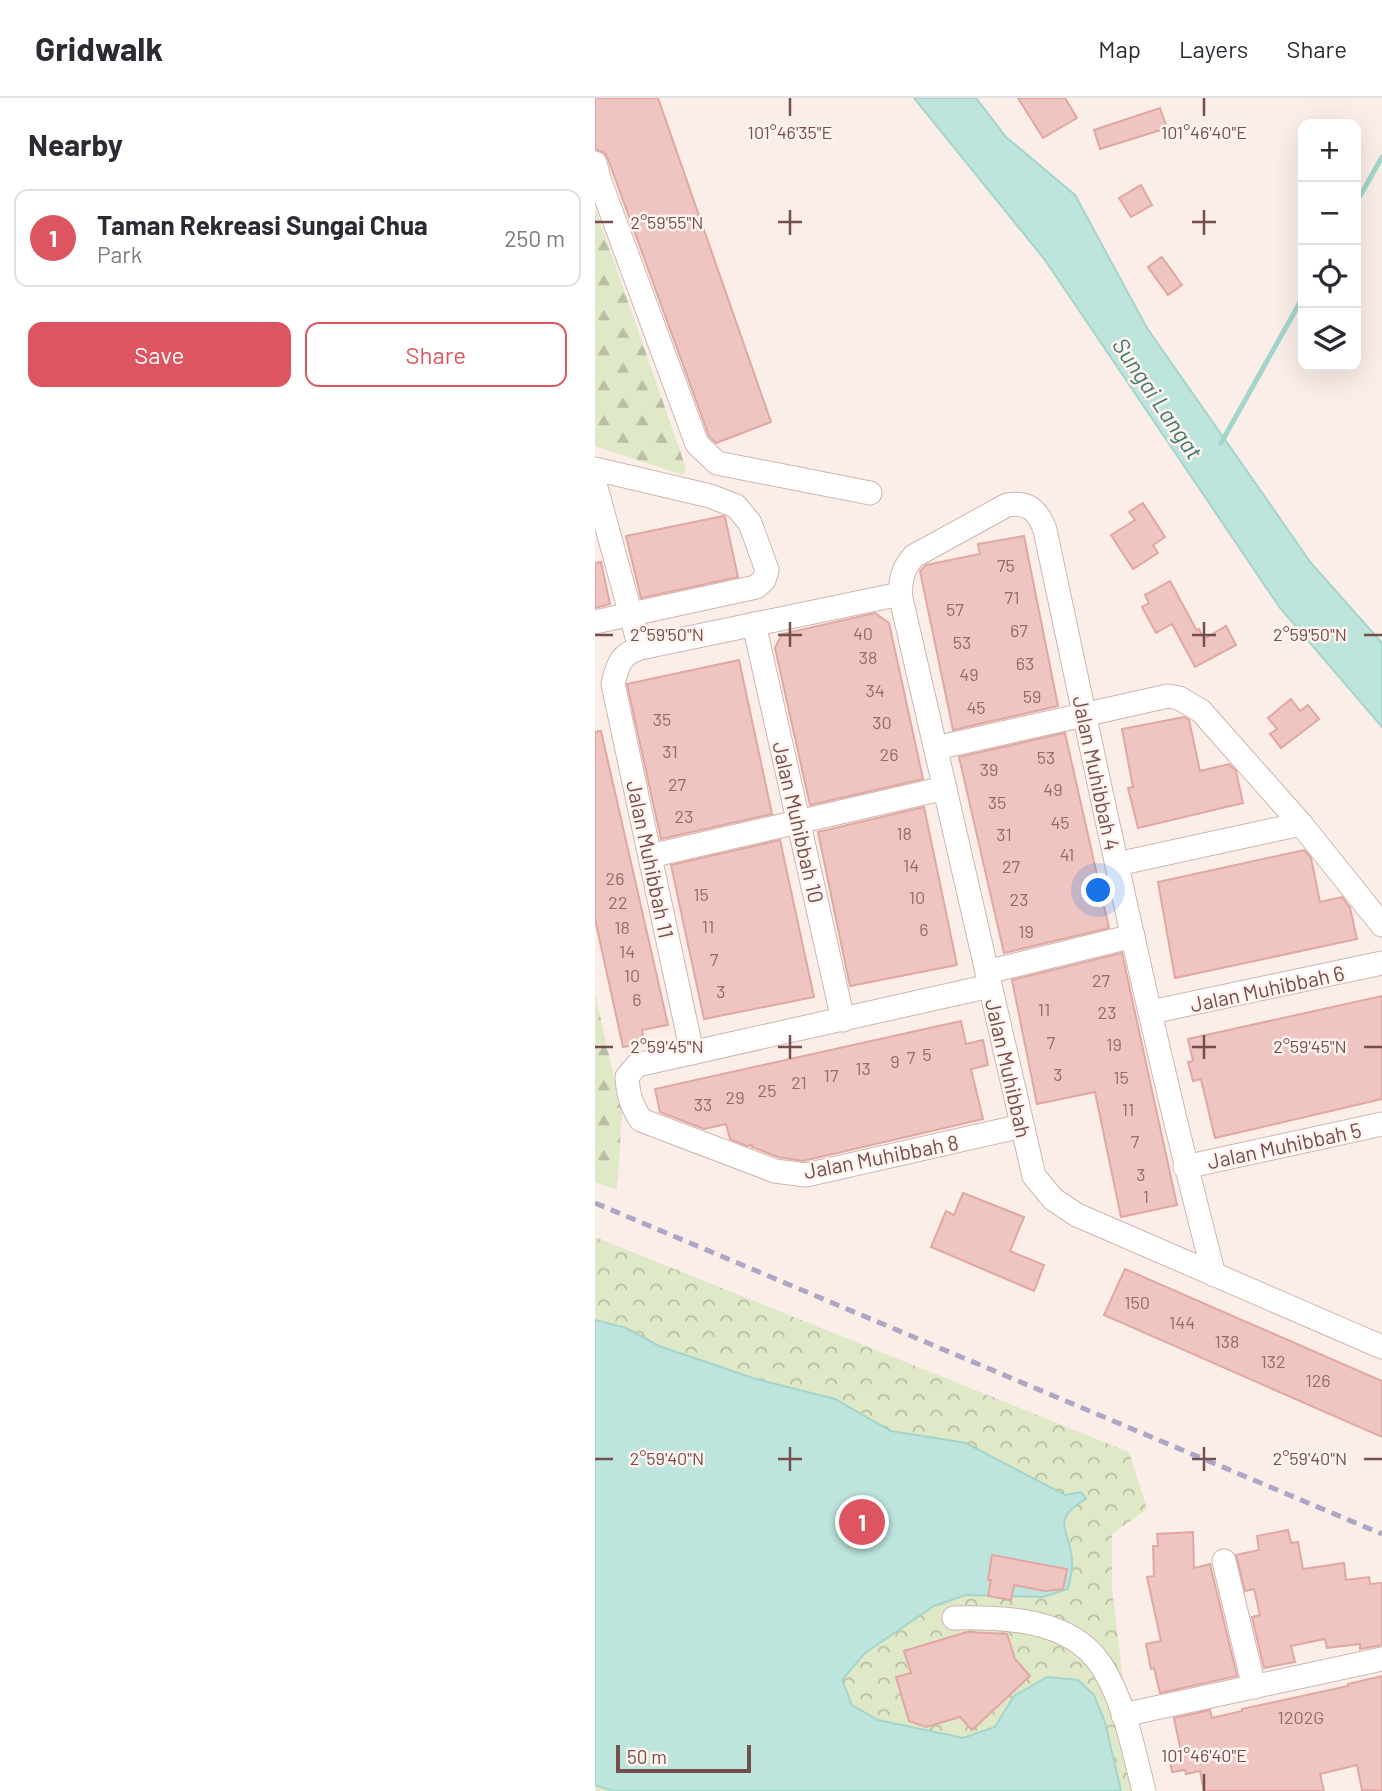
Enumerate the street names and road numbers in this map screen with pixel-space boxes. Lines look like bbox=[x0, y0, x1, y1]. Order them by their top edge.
street label: Jalan Muhibbah 4 bbox=[1068, 693, 1126, 853]
street label: Jalan Muhibbah 10 bbox=[768, 739, 830, 905]
street label: Jalan Muhibbah 11 bbox=[622, 778, 680, 940]
street label: Jalan Muhibbah 6 bbox=[1188, 959, 1346, 1017]
street label: Jalan Muhibbah bbox=[981, 996, 1037, 1140]
street label: Jalan Muhibbah 5 bbox=[1205, 1116, 1363, 1174]
street label: Jalan Muhibbah 8 bbox=[802, 1129, 960, 1183]

